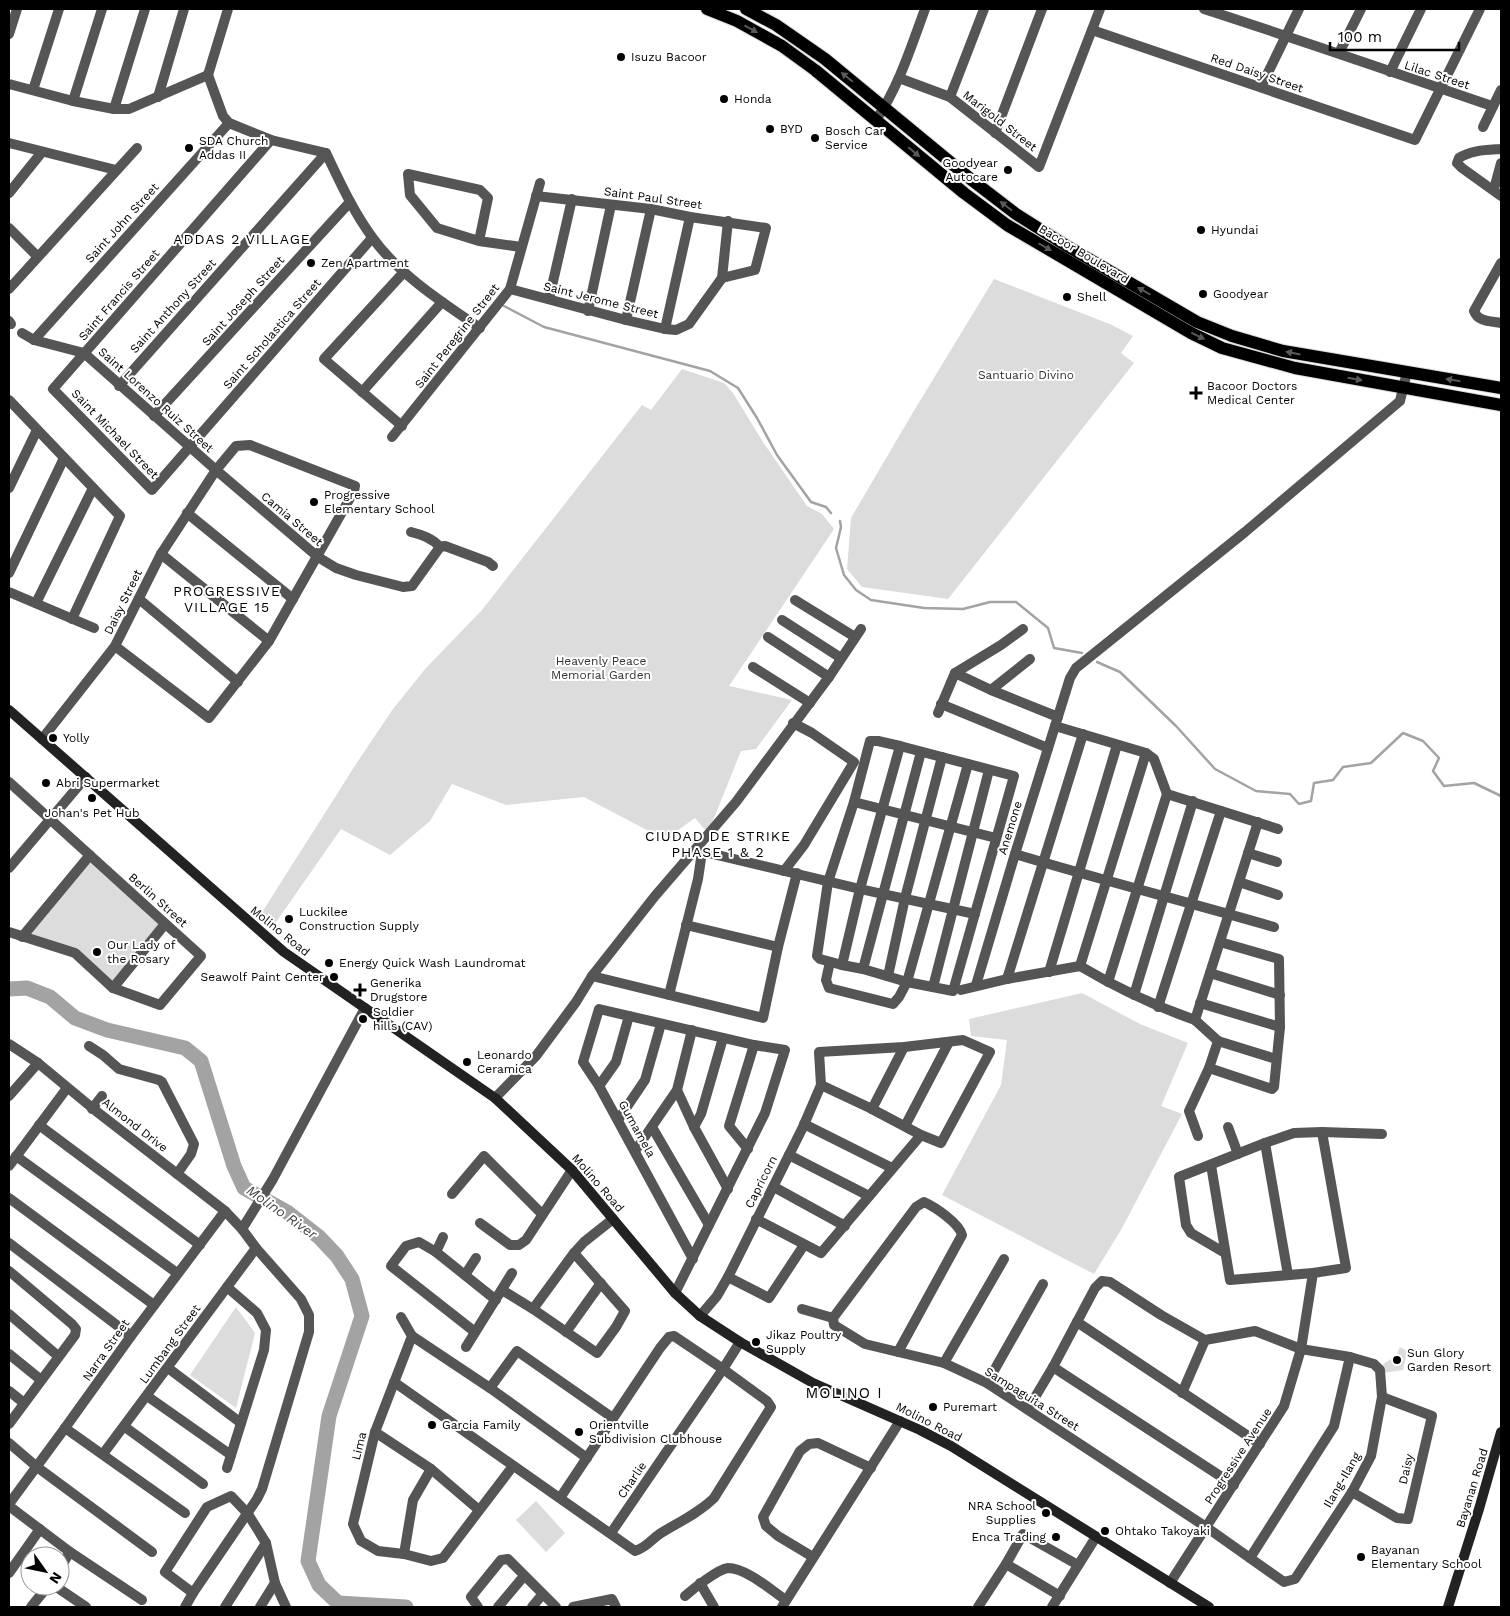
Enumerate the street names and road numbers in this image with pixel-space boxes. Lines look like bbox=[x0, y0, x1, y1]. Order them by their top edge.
street label: Red Daisy Street bbox=[1209, 51, 1305, 95]
street label: Lilac Street bbox=[1403, 58, 1471, 92]
street label: Marigold Street bbox=[960, 88, 1040, 154]
street label: Saint John Street bbox=[82, 180, 162, 266]
street label: Saint Paul Street bbox=[603, 184, 703, 212]
street label: Bacoor Boulevard bbox=[1036, 222, 1132, 286]
street label: Saint Francis Street bbox=[76, 247, 162, 343]
street label: Saint Joseph Street bbox=[199, 253, 287, 349]
street label: Saint Anthony Street bbox=[127, 256, 219, 356]
street label: Saint Scholastica Street bbox=[220, 276, 324, 392]
street label: Saint Jerome Street bbox=[542, 279, 660, 321]
street label: Saint Peregrine Street bbox=[412, 281, 502, 391]
street label: Saint Lorenzo Ruiz Street bbox=[96, 345, 216, 455]
street label: Saint Michael Street bbox=[69, 386, 161, 482]
street label: Camia Street bbox=[258, 489, 326, 549]
street label: Daisy Street bbox=[101, 567, 145, 637]
street label: Anemone bbox=[995, 799, 1025, 856]
street label: Berlin Street bbox=[126, 870, 190, 930]
street label: Molino Road bbox=[248, 903, 312, 959]
street label: Almond Drive bbox=[100, 1095, 171, 1155]
street label: Gumamela bbox=[616, 1098, 659, 1160]
street label: Molino Road bbox=[569, 1151, 627, 1215]
street label: Capricorn bbox=[742, 1153, 780, 1211]
street label: Lumbang Street bbox=[137, 1302, 203, 1386]
street label: Narra Street bbox=[80, 1317, 132, 1383]
street label: Sampaguita Street bbox=[982, 1364, 1082, 1434]
street label: Molino Road bbox=[894, 1399, 964, 1445]
street label: Progressive Avenue bbox=[1202, 1405, 1274, 1507]
street label: Lima bbox=[349, 1430, 369, 1462]
street label: Bayanan Road bbox=[1453, 1447, 1491, 1529]
street label: Ilang-Ilang bbox=[1321, 1449, 1364, 1510]
street label: Daisy bbox=[1396, 1452, 1416, 1486]
street label: Charlie bbox=[615, 1459, 649, 1501]

